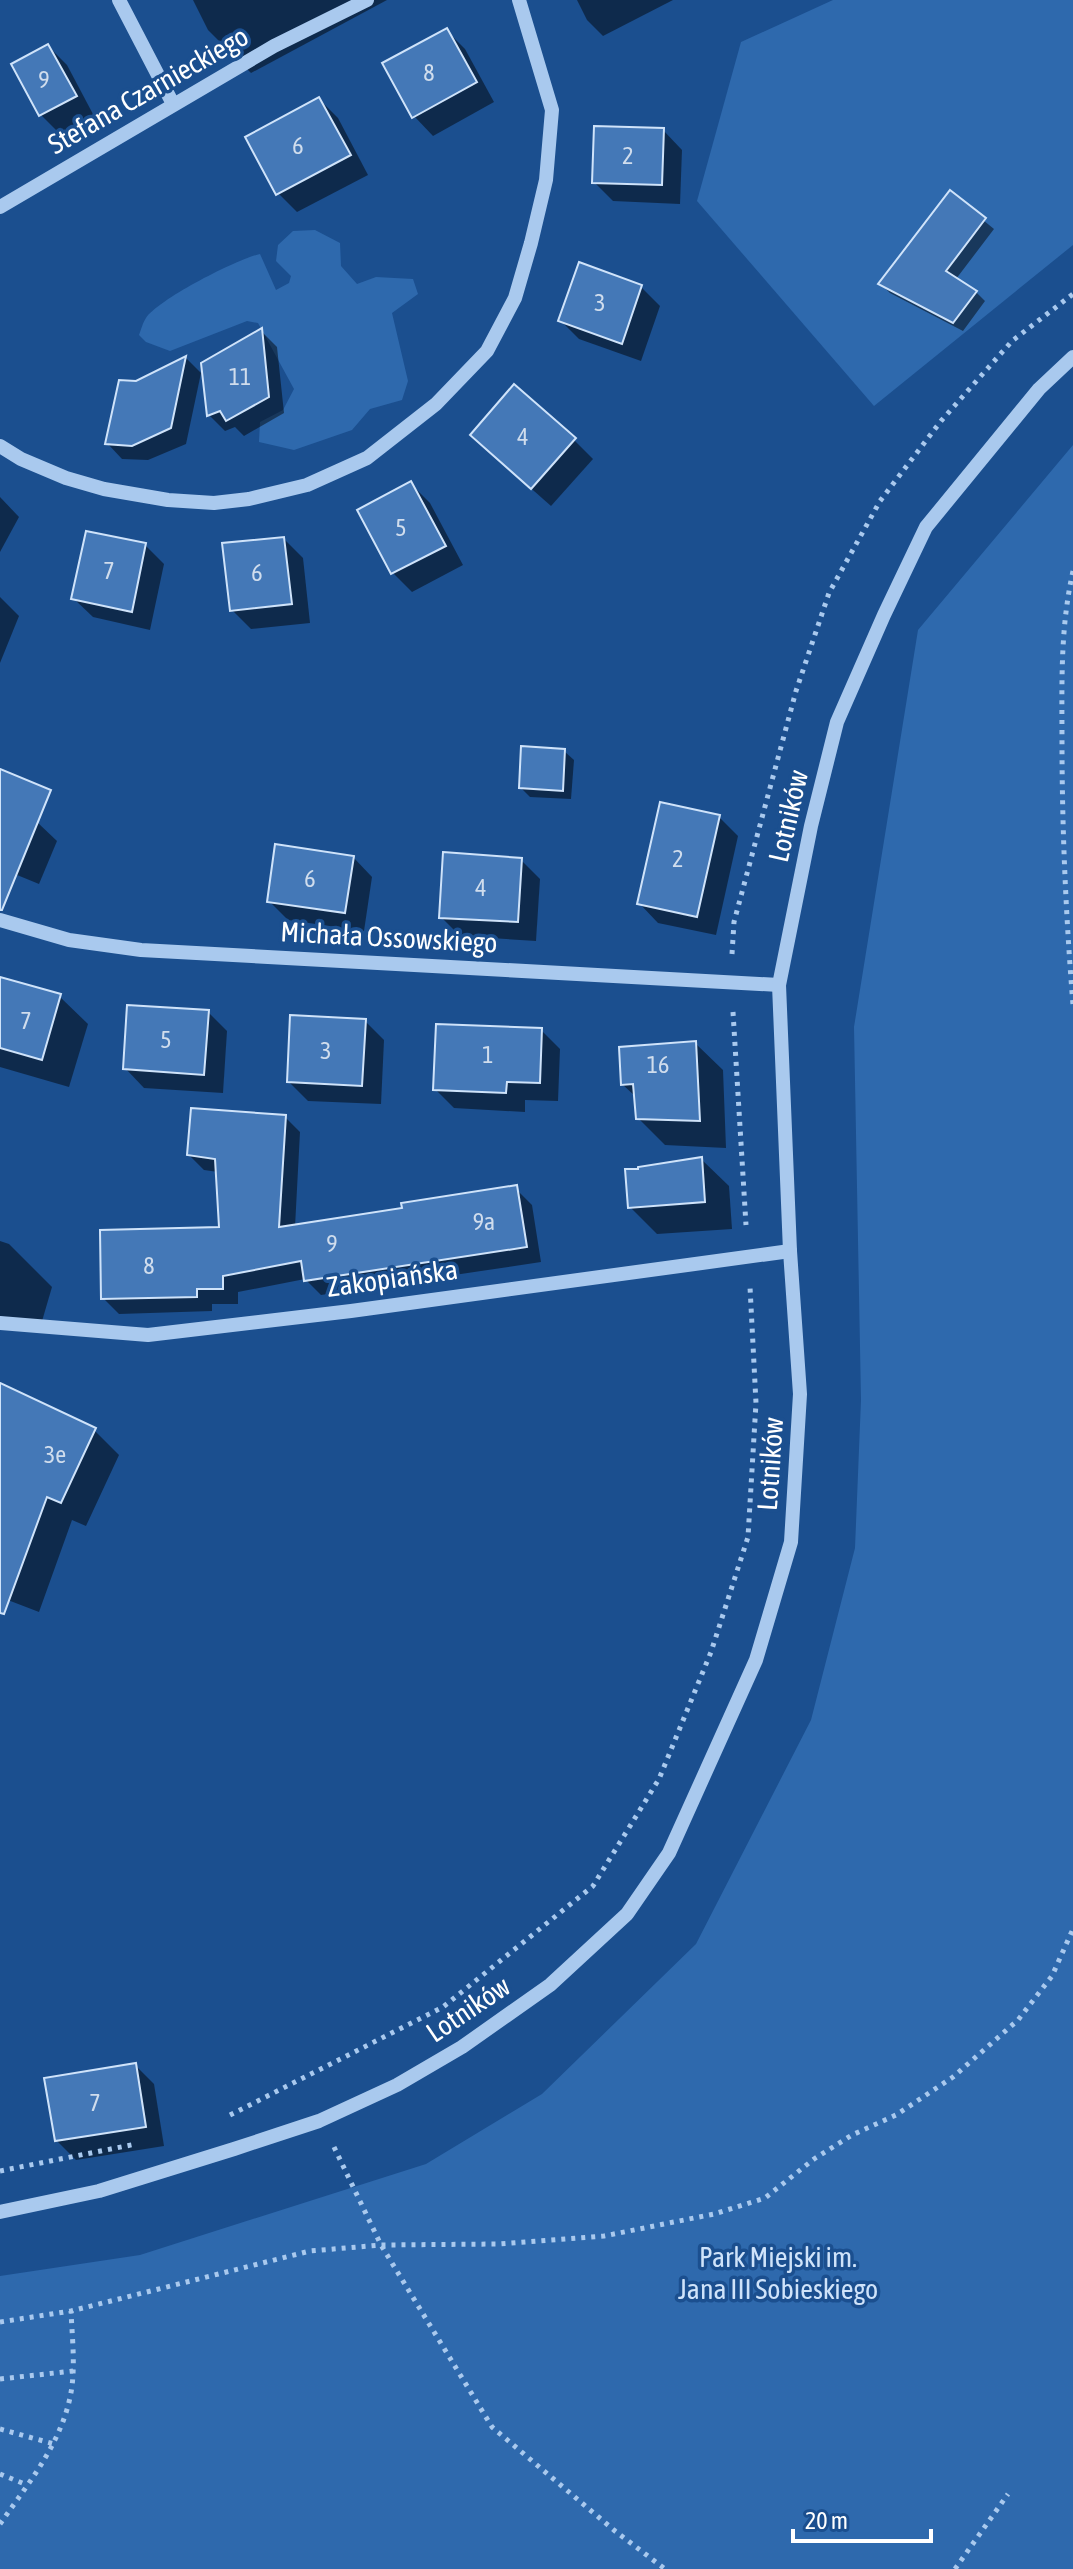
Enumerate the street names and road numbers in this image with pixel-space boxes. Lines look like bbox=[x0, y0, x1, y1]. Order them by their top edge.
street label: Stefana Czarnieckiego bbox=[42, 20, 254, 160]
street label: Lotników bbox=[762, 767, 814, 865]
street label: Michała Ossowskiego bbox=[280, 915, 498, 959]
street label: Zakopiańska bbox=[324, 1253, 460, 1303]
street label: Lotników bbox=[751, 1416, 789, 1512]
street label: Lotników bbox=[420, 1969, 516, 2048]

